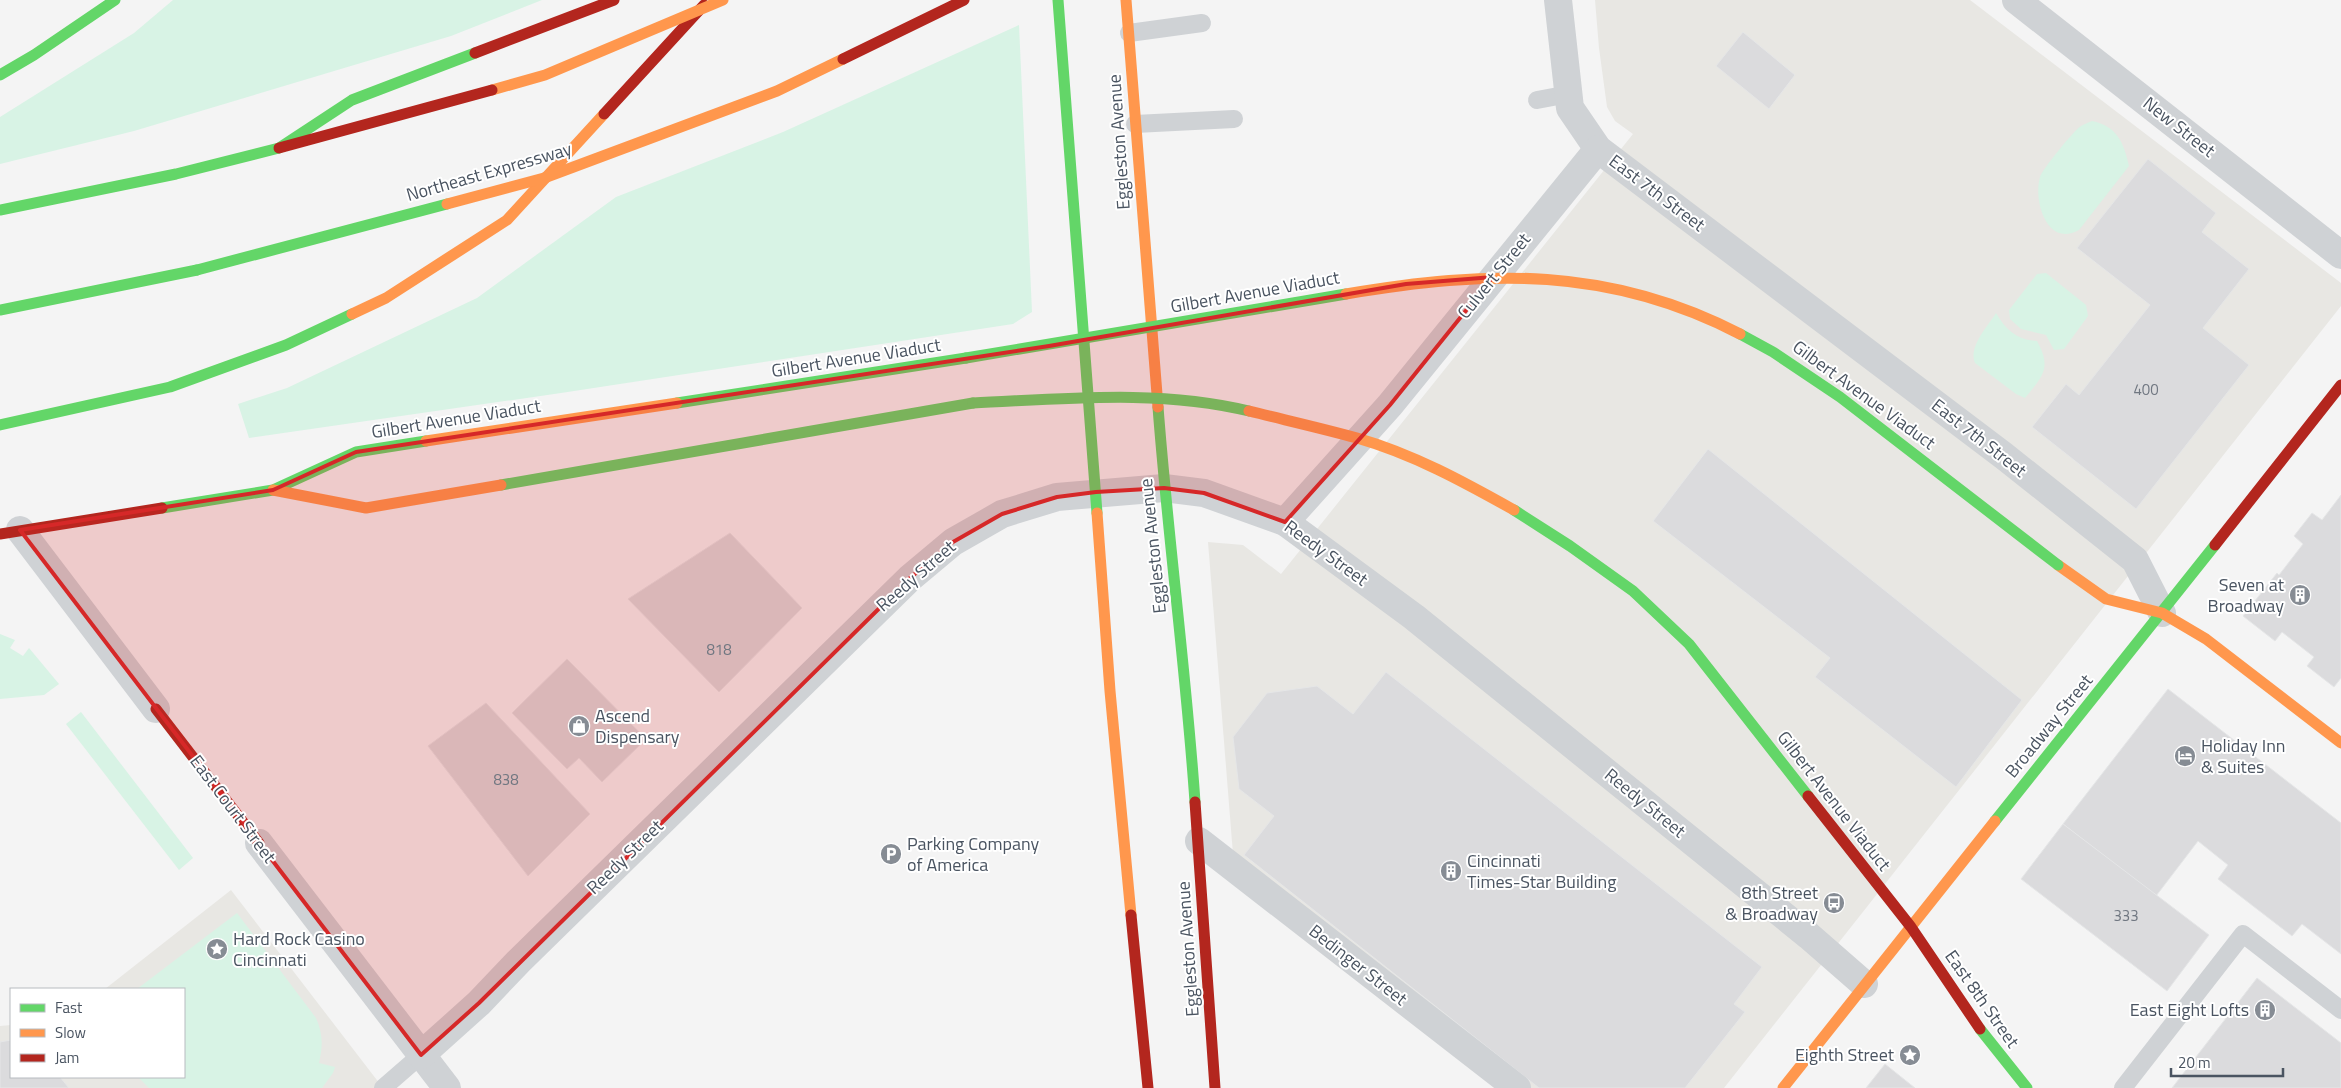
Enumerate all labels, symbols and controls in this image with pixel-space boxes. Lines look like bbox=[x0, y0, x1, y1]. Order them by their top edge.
street label: Eggleston Avenue bbox=[1100, 73, 1137, 211]
street label: New Street bbox=[2137, 90, 2222, 164]
street label: Northeast Expressway bbox=[403, 135, 575, 208]
street label: East 7th Street bbox=[1604, 147, 1712, 238]
street label: Culvert Street bbox=[1450, 226, 1537, 325]
street label: Gilbert Avenue Viaduct bbox=[1168, 263, 1342, 320]
street label: Gilbert Avenue Viaduct bbox=[769, 331, 943, 384]
street label: Gilbert Avenue Viaduct bbox=[1787, 333, 1942, 456]
house number: 400 bbox=[2133, 378, 2159, 401]
street label: Gilbert Avenue Viaduct bbox=[369, 392, 543, 445]
street label: East 7th Street bbox=[1926, 392, 2033, 484]
street label: Eggleston Avenue bbox=[1132, 477, 1173, 615]
street label: Reedy Street bbox=[1279, 513, 1374, 593]
street label: Reedy Street bbox=[870, 533, 962, 618]
place label: Seven at Broadway bbox=[2208, 571, 2285, 619]
building icon: Seven at Broadway bbox=[2288, 583, 2312, 607]
house number: 818 bbox=[706, 638, 732, 661]
street label: Broadway Street bbox=[1998, 667, 2099, 783]
place label: Ascend Dispensary bbox=[595, 702, 680, 750]
shop icon: Ascend Dispensary bbox=[567, 714, 591, 738]
street label: Gilbert Avenue Viaduct bbox=[1771, 725, 1898, 877]
place label: Holiday Inn & Suites bbox=[2201, 732, 2286, 780]
hotel icon: Holiday Inn & Suites bbox=[2173, 744, 2197, 768]
street label: East Court Street bbox=[184, 749, 283, 869]
street label: Reedy Street bbox=[1599, 761, 1692, 844]
house number: 838 bbox=[493, 768, 519, 791]
street label: Reedy Street bbox=[580, 813, 670, 900]
place label: Parking Company of America bbox=[907, 830, 1039, 878]
parking icon: Parking Company of America bbox=[879, 842, 903, 866]
place label: Cincinnati Times-Star Building bbox=[1467, 847, 1616, 895]
building icon: Cincinnati Times-Star Building bbox=[1439, 859, 1463, 883]
place label: 8th Street & Broadway bbox=[1725, 879, 1819, 927]
street label: Eggleston Avenue bbox=[1169, 880, 1206, 1018]
bus stop icon: 8th Street & Broadway bbox=[1822, 891, 1846, 915]
house number: 333 bbox=[2113, 904, 2139, 927]
street label: Bedinger Street bbox=[1303, 918, 1414, 1012]
place label: Hard Rock Casino Cincinnati bbox=[233, 925, 365, 973]
place icon: Hard Rock Casino Cincinnati bbox=[205, 937, 229, 961]
street label: East 8th Street bbox=[1939, 944, 2027, 1054]
legend bbox=[10, 988, 185, 1078]
text: Fast bbox=[55, 996, 83, 1019]
place label: East Eight Lofts bbox=[2130, 996, 2249, 1023]
building icon: East Eight Lofts bbox=[2253, 998, 2277, 1022]
text: Slow bbox=[55, 1021, 86, 1044]
place label: Eighth Street bbox=[1795, 1041, 1895, 1068]
place icon: Eighth Street bbox=[1898, 1043, 1922, 1067]
text: Jam bbox=[55, 1046, 79, 1069]
scale bar bbox=[2171, 1046, 2284, 1078]
text: 20 m bbox=[2178, 1051, 2211, 1074]

